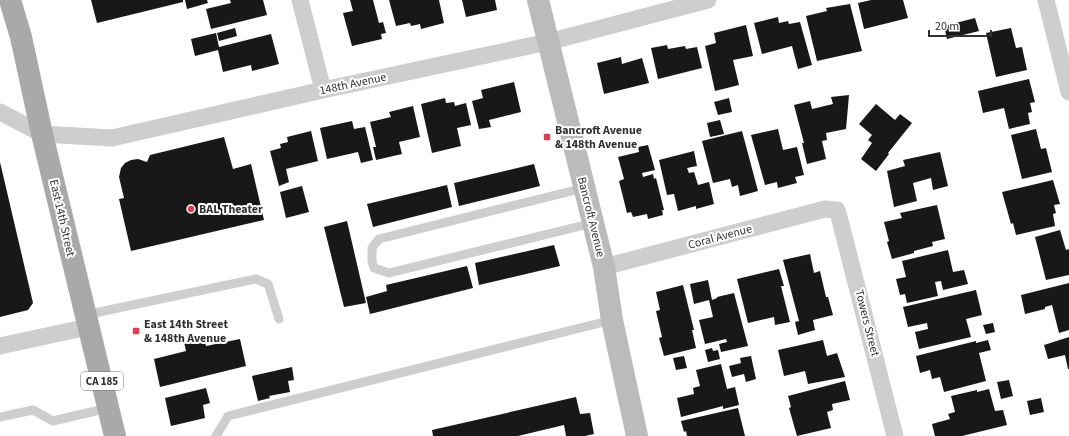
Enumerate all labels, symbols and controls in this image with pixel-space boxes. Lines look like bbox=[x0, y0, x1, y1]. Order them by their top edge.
scale bar bbox=[929, 12, 991, 38]
text: 20 m bbox=[935, 18, 959, 35]
street label: 148th Avenue bbox=[318, 69, 388, 99]
place label: Bancroft Avenue & 148th Avenue bbox=[555, 122, 642, 153]
marker: Bancroft Avenue & 148th Avenue bbox=[542, 132, 552, 142]
street label: Bancroft Avenue bbox=[573, 175, 609, 259]
street label: East 14th Street bbox=[45, 178, 79, 258]
place label: BAL Theater bbox=[199, 201, 263, 218]
marker: BAL Theater bbox=[186, 204, 196, 214]
street label: Coral Avenue bbox=[686, 220, 754, 254]
street label: Towers Street bbox=[850, 288, 884, 358]
place label: East 14th Street & 148th Avenue bbox=[144, 316, 228, 347]
marker: East 14th Street & 148th Avenue bbox=[131, 326, 141, 336]
road number: CA 185 bbox=[81, 372, 123, 390]

